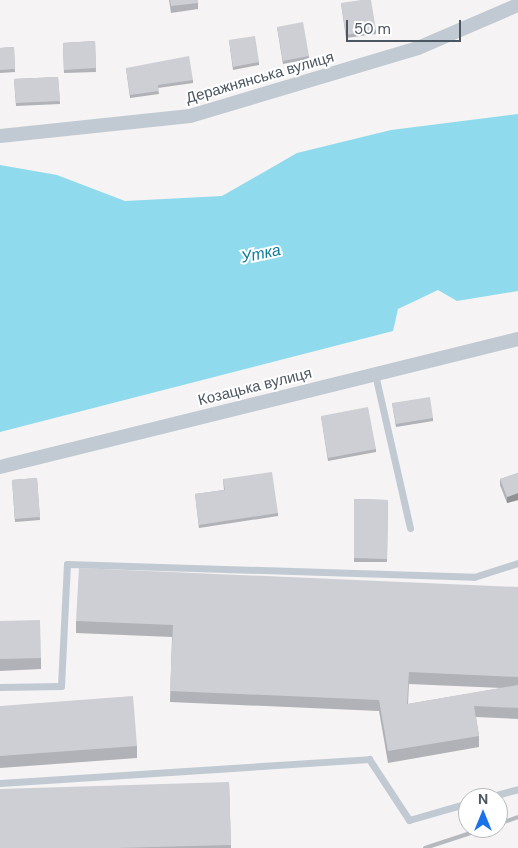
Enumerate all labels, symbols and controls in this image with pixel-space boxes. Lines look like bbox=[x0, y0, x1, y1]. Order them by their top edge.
scale bar bbox=[348, 10, 463, 42]
text: 50 m bbox=[354, 19, 391, 39]
street label: Деражнянська вулиця bbox=[184, 48, 336, 108]
water label: Утка bbox=[239, 240, 283, 268]
street label: Козацька вулиця bbox=[196, 364, 314, 410]
north arrow bbox=[458, 788, 508, 838]
text: N bbox=[478, 790, 488, 808]

